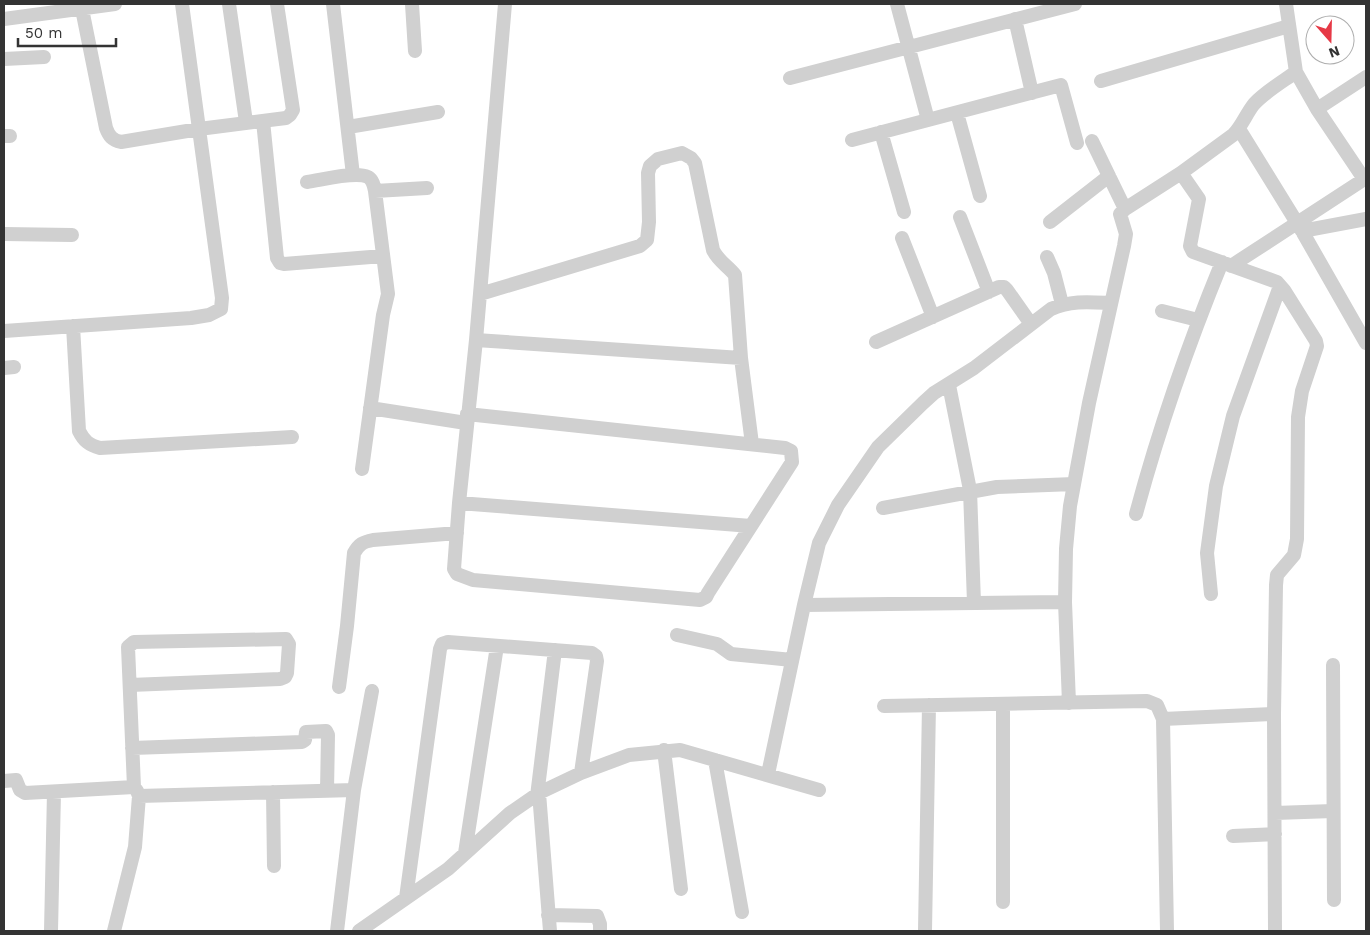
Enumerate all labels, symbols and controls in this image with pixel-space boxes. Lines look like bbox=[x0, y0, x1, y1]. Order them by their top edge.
scale bar bbox=[18, 15, 115, 47]
north arrow bbox=[1305, 15, 1355, 65]
text: 50 m bbox=[25, 24, 62, 42]
text: N bbox=[1327, 43, 1342, 62]

